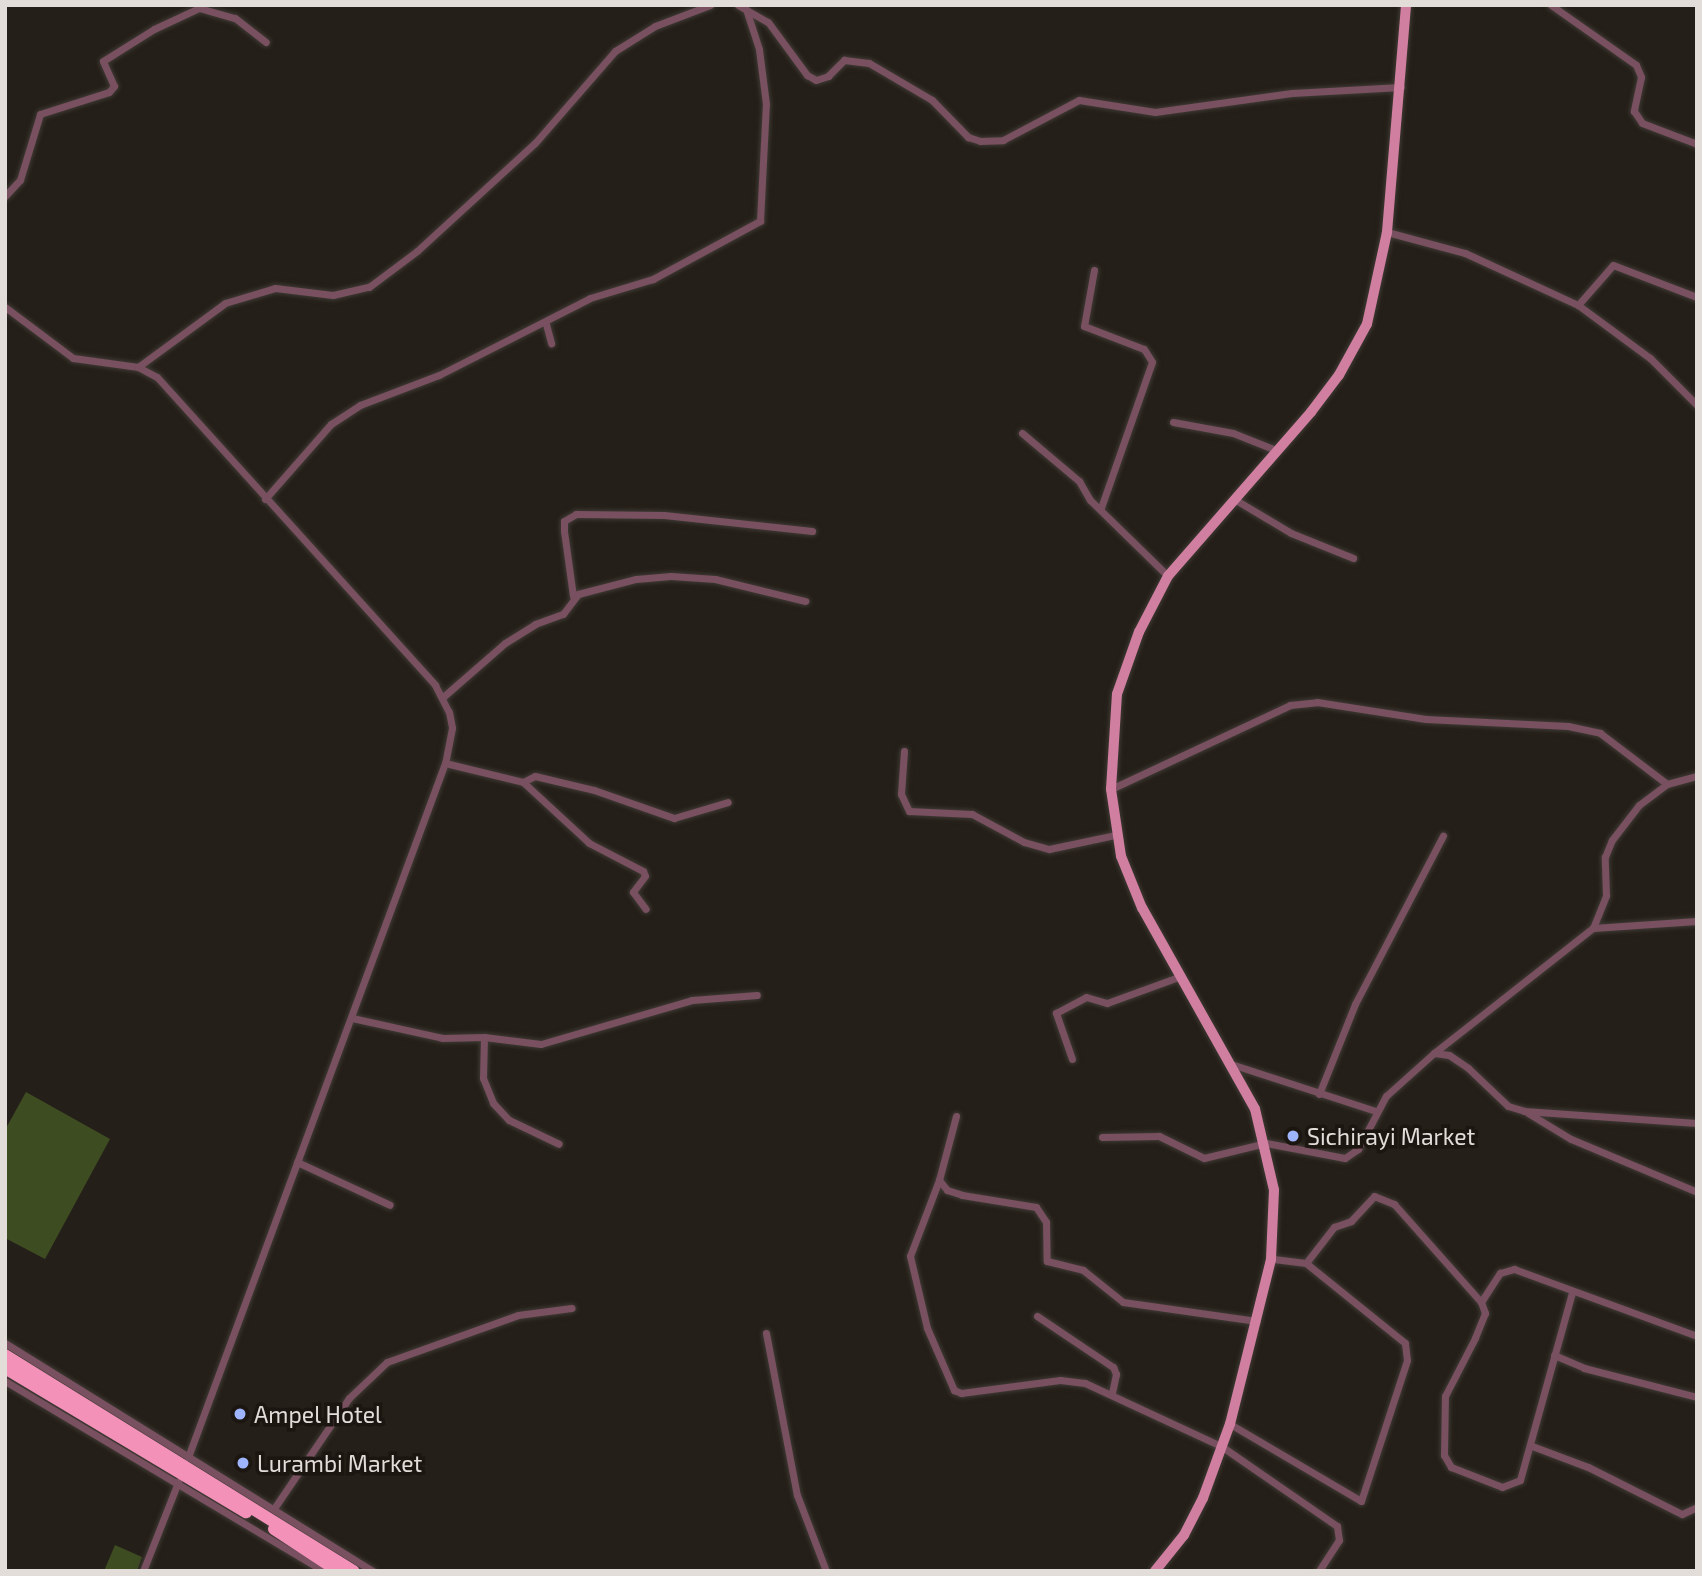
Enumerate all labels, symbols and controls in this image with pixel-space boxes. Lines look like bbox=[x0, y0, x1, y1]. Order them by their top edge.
place label: Sichirayi Market bbox=[1307, 1122, 1475, 1150]
marker: Sichirayi Market bbox=[1285, 1128, 1301, 1144]
place label: Ampel Hotel bbox=[254, 1400, 382, 1428]
marker: Ampel Hotel bbox=[232, 1406, 248, 1422]
place label: Lurambi Market bbox=[257, 1449, 422, 1477]
marker: Lurambi Market bbox=[235, 1455, 251, 1471]

